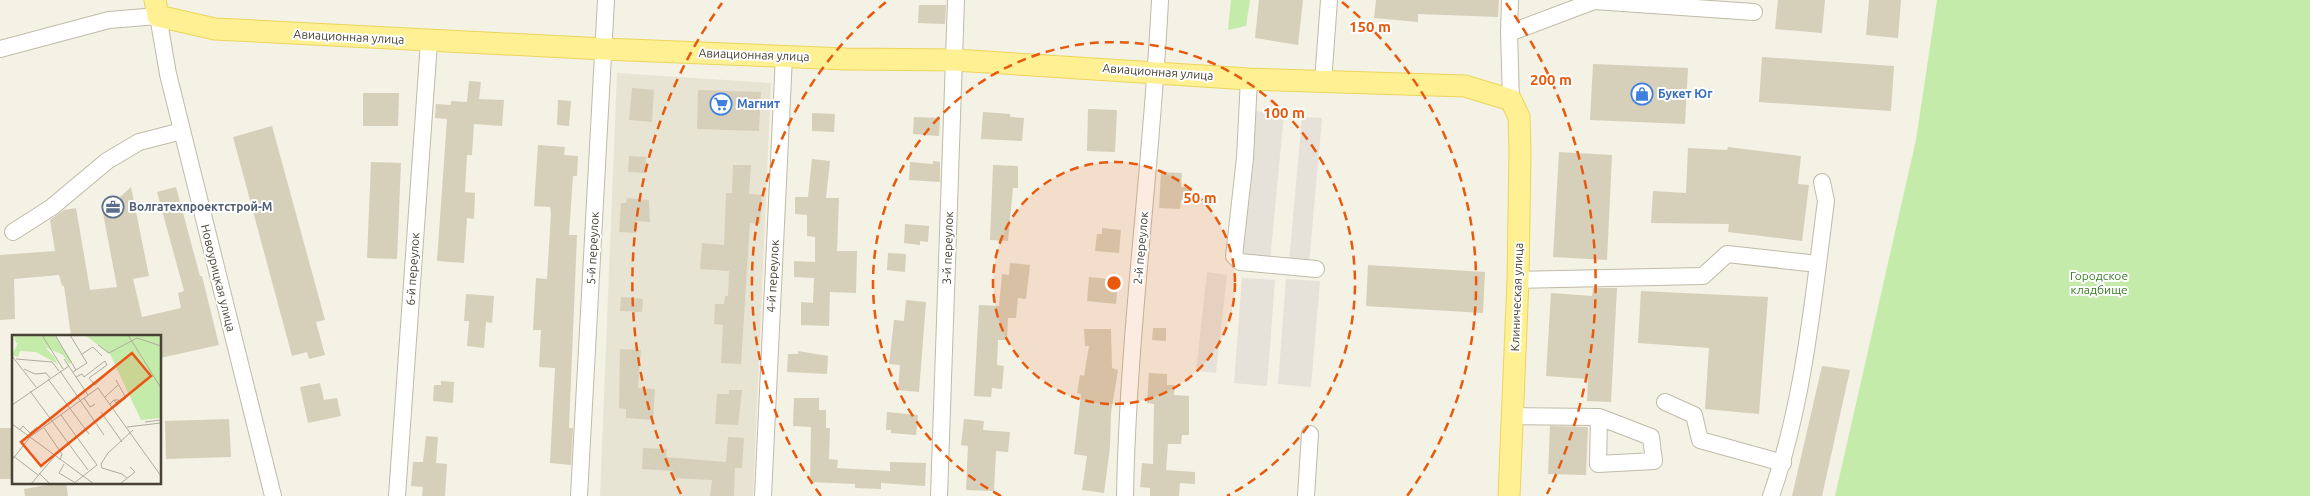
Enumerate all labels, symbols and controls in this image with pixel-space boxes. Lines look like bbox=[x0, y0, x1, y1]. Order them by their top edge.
text: 150 m bbox=[1349, 18, 1391, 35]
street label: Авиационная улица bbox=[293, 27, 405, 46]
street label: Авиационная улица bbox=[698, 46, 810, 63]
street label: Авиационная улица bbox=[1102, 61, 1214, 82]
text: 200 m bbox=[1530, 71, 1572, 88]
shop icon: Букет Юг bbox=[1630, 82, 1654, 106]
place label: Букет Юг bbox=[1658, 87, 1713, 100]
supermarket icon: Магнит bbox=[709, 92, 733, 116]
place label: Магнит bbox=[737, 97, 780, 110]
text: 100 m bbox=[1263, 104, 1305, 121]
text: 50 m bbox=[1183, 189, 1217, 206]
office icon: Волгатехпроектстрой-М bbox=[101, 195, 125, 219]
place label: Волгатехпроектстрой-М bbox=[129, 200, 273, 213]
street label: 5-й переулок bbox=[584, 211, 601, 285]
street label: 3-й переулок bbox=[940, 211, 955, 285]
street label: 2-й переулок bbox=[1131, 211, 1150, 285]
street label: Новоурицкая улица bbox=[199, 223, 238, 333]
street label: 6-й переулок bbox=[403, 232, 422, 306]
street label: 4-й переулок bbox=[764, 239, 781, 313]
street label: Клиническая улица bbox=[1508, 242, 1525, 352]
park label: Городское кладбище bbox=[2070, 269, 2128, 296]
centre of rings bbox=[1105, 274, 1123, 292]
inset map bbox=[12, 335, 161, 484]

